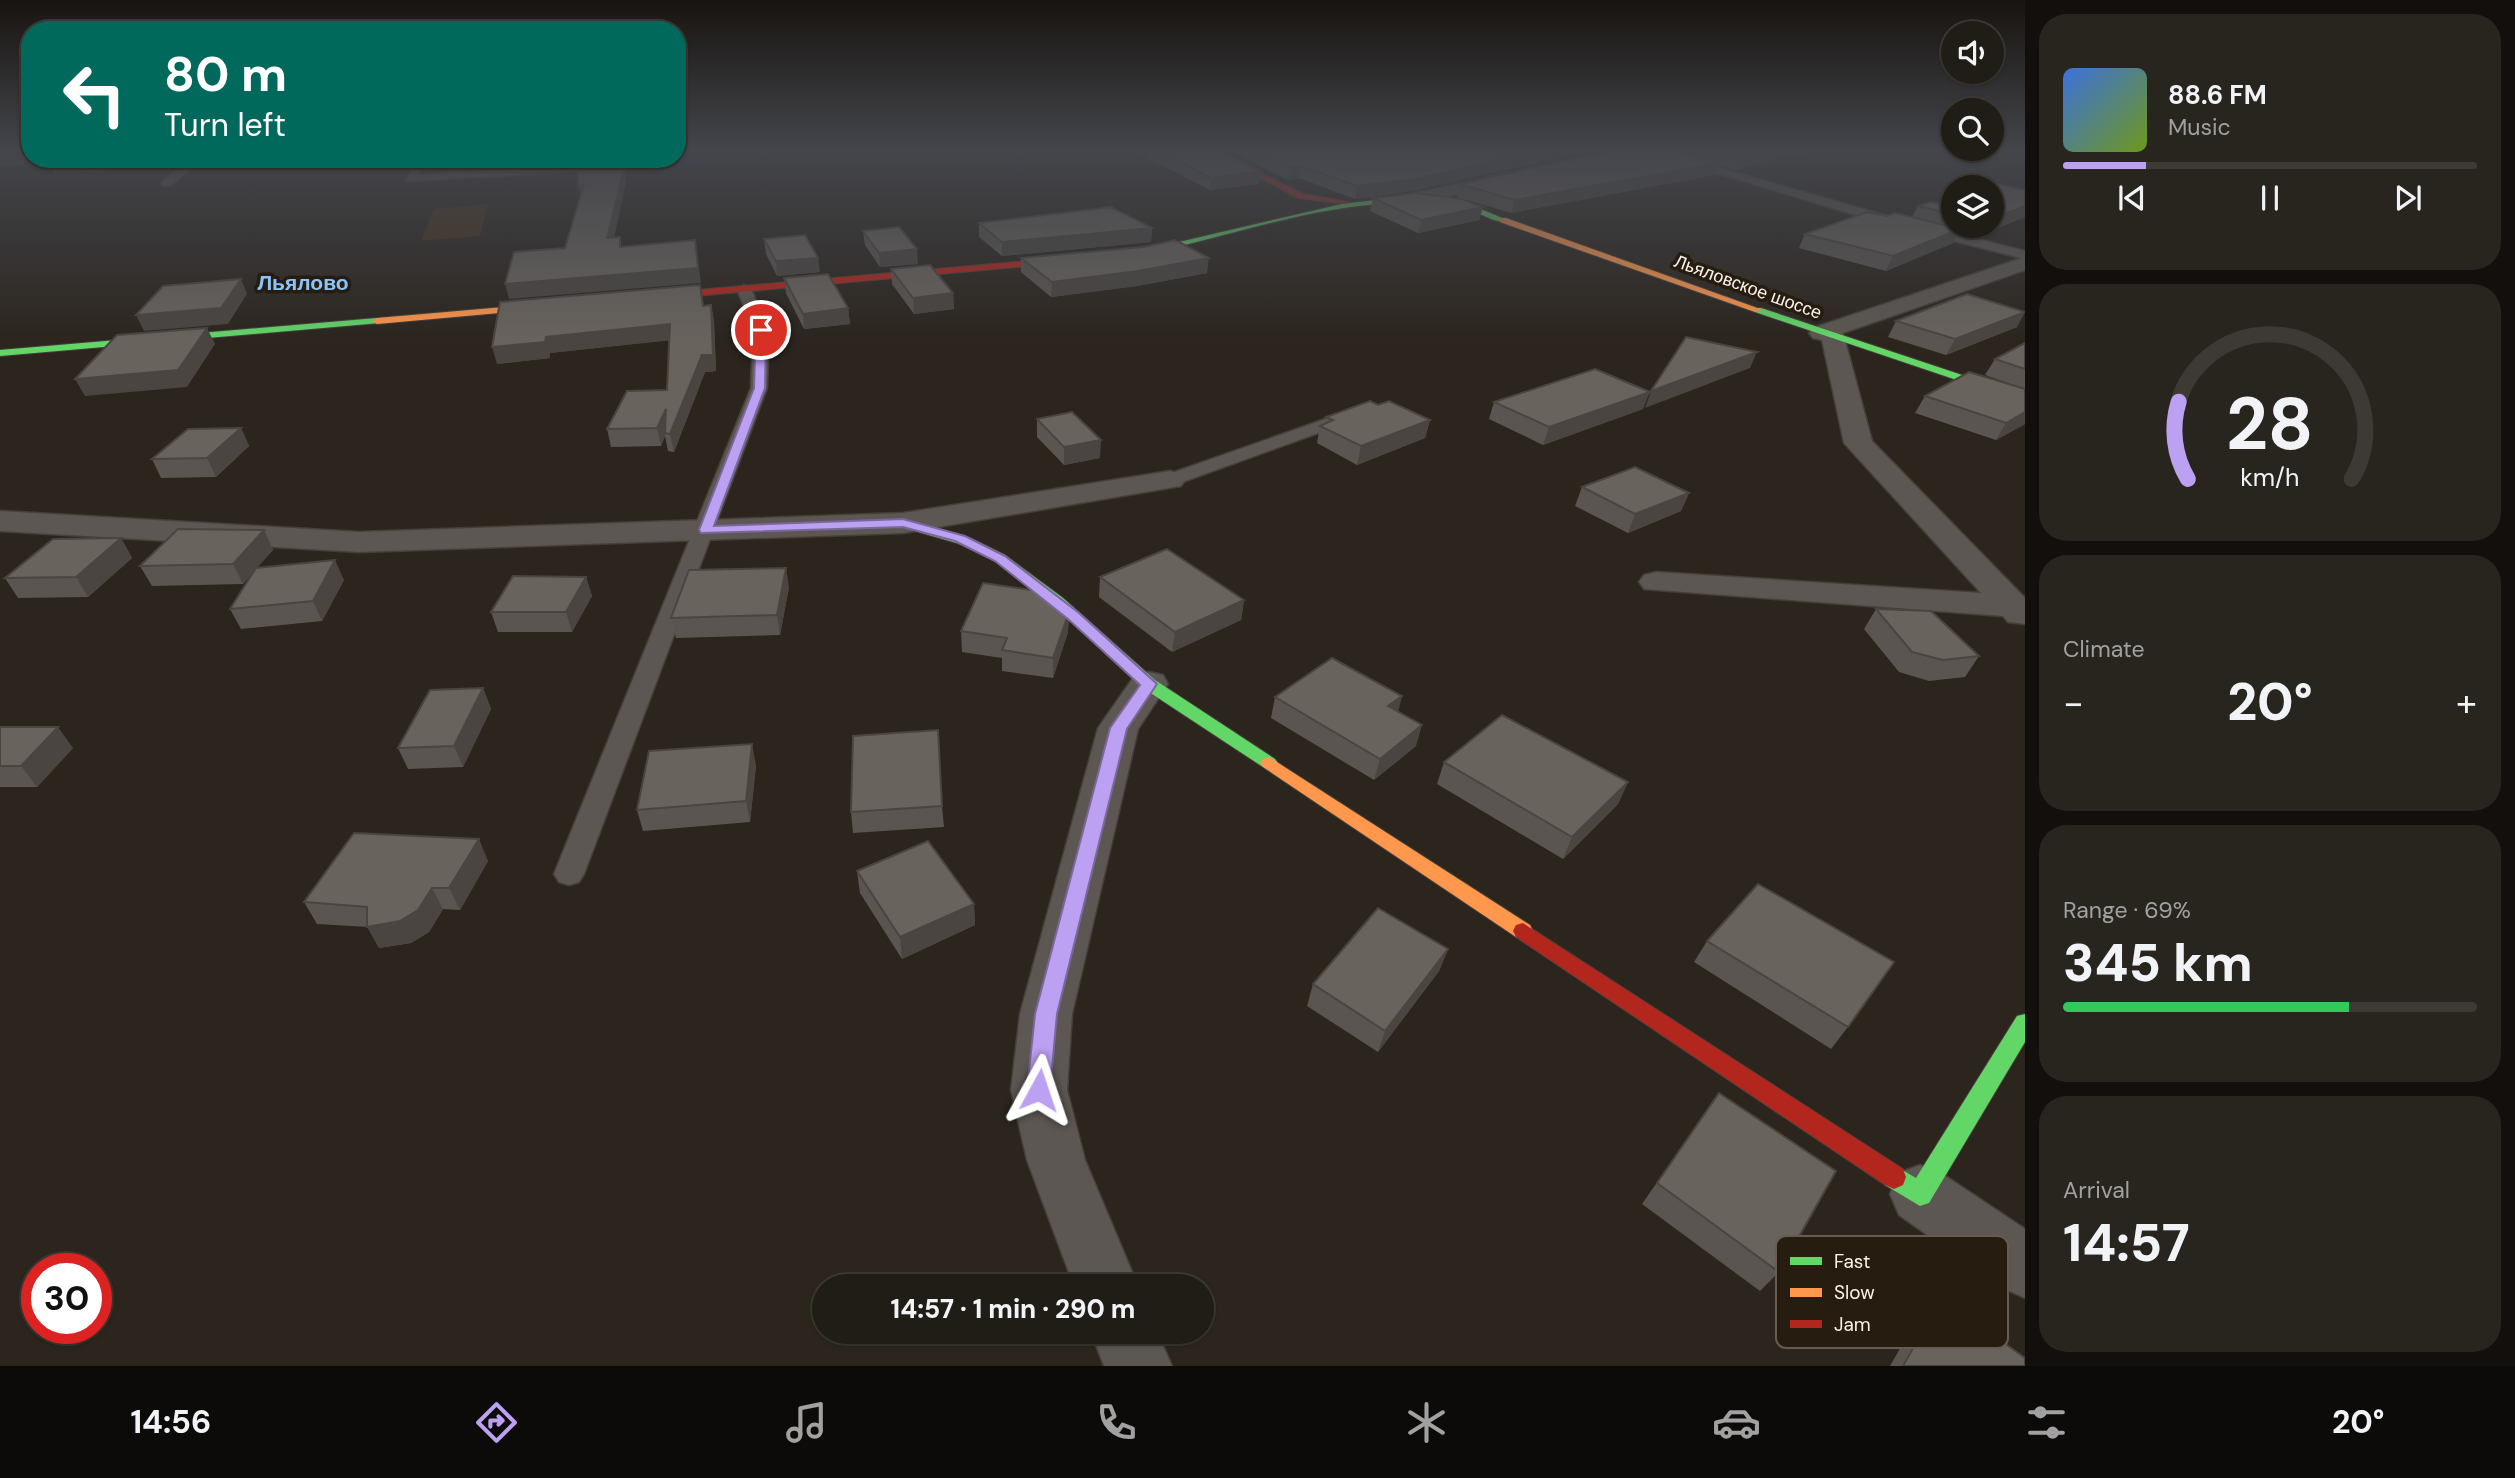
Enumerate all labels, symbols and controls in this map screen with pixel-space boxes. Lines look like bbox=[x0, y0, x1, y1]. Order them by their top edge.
map controls bbox=[1941, 21, 2004, 238]
button: sound bbox=[1941, 21, 2004, 84]
text: 80 m bbox=[164, 42, 287, 106]
icon: left bbox=[49, 49, 140, 140]
text: 88.6 FM bbox=[2168, 78, 2267, 112]
button: search bbox=[1941, 98, 2004, 161]
text: Turn left bbox=[164, 104, 286, 146]
text: Music bbox=[2168, 112, 2231, 142]
button: layers bbox=[1941, 175, 2004, 238]
icon: previous bbox=[2113, 179, 2151, 217]
icon: pause bbox=[2251, 179, 2289, 217]
icon: next bbox=[2389, 179, 2427, 217]
street label: Льяловское шоссе bbox=[1671, 249, 1825, 325]
district label: Льялово bbox=[257, 269, 349, 297]
pin bbox=[731, 300, 791, 360]
icon: arrive bbox=[742, 311, 780, 349]
text: 28 bbox=[2226, 377, 2314, 472]
text: km/h bbox=[2240, 460, 2300, 493]
text: Climate bbox=[2063, 634, 2145, 664]
text: 20° bbox=[2227, 668, 2313, 736]
text: − bbox=[2063, 678, 2084, 728]
text: + bbox=[2456, 678, 2477, 728]
text: Range · 69% bbox=[2063, 895, 2191, 925]
text: 345 km bbox=[2063, 929, 2253, 997]
position arrow bbox=[1002, 1053, 1076, 1127]
text: Arrival bbox=[2063, 1175, 2130, 1205]
text: 14:57 bbox=[2063, 1209, 2190, 1277]
legend bbox=[1776, 1236, 2008, 1348]
text: Fast bbox=[1834, 1249, 1870, 1274]
speed limit sign: 30 bbox=[21, 1253, 112, 1344]
text: Slow bbox=[1834, 1280, 1875, 1305]
text: 14:57 · 1 min · 290 m bbox=[891, 1292, 1135, 1326]
text: Jam bbox=[1834, 1312, 1871, 1337]
icon: directions bbox=[472, 1398, 521, 1447]
icon: music bbox=[782, 1398, 831, 1447]
icon: phone bbox=[1092, 1398, 1141, 1447]
icon: climate bbox=[1402, 1398, 1451, 1447]
icon: car bbox=[1712, 1398, 1761, 1447]
icon: filters bbox=[2022, 1398, 2071, 1447]
text: 14:56 bbox=[130, 1401, 211, 1443]
text: 20° bbox=[2332, 1401, 2384, 1443]

